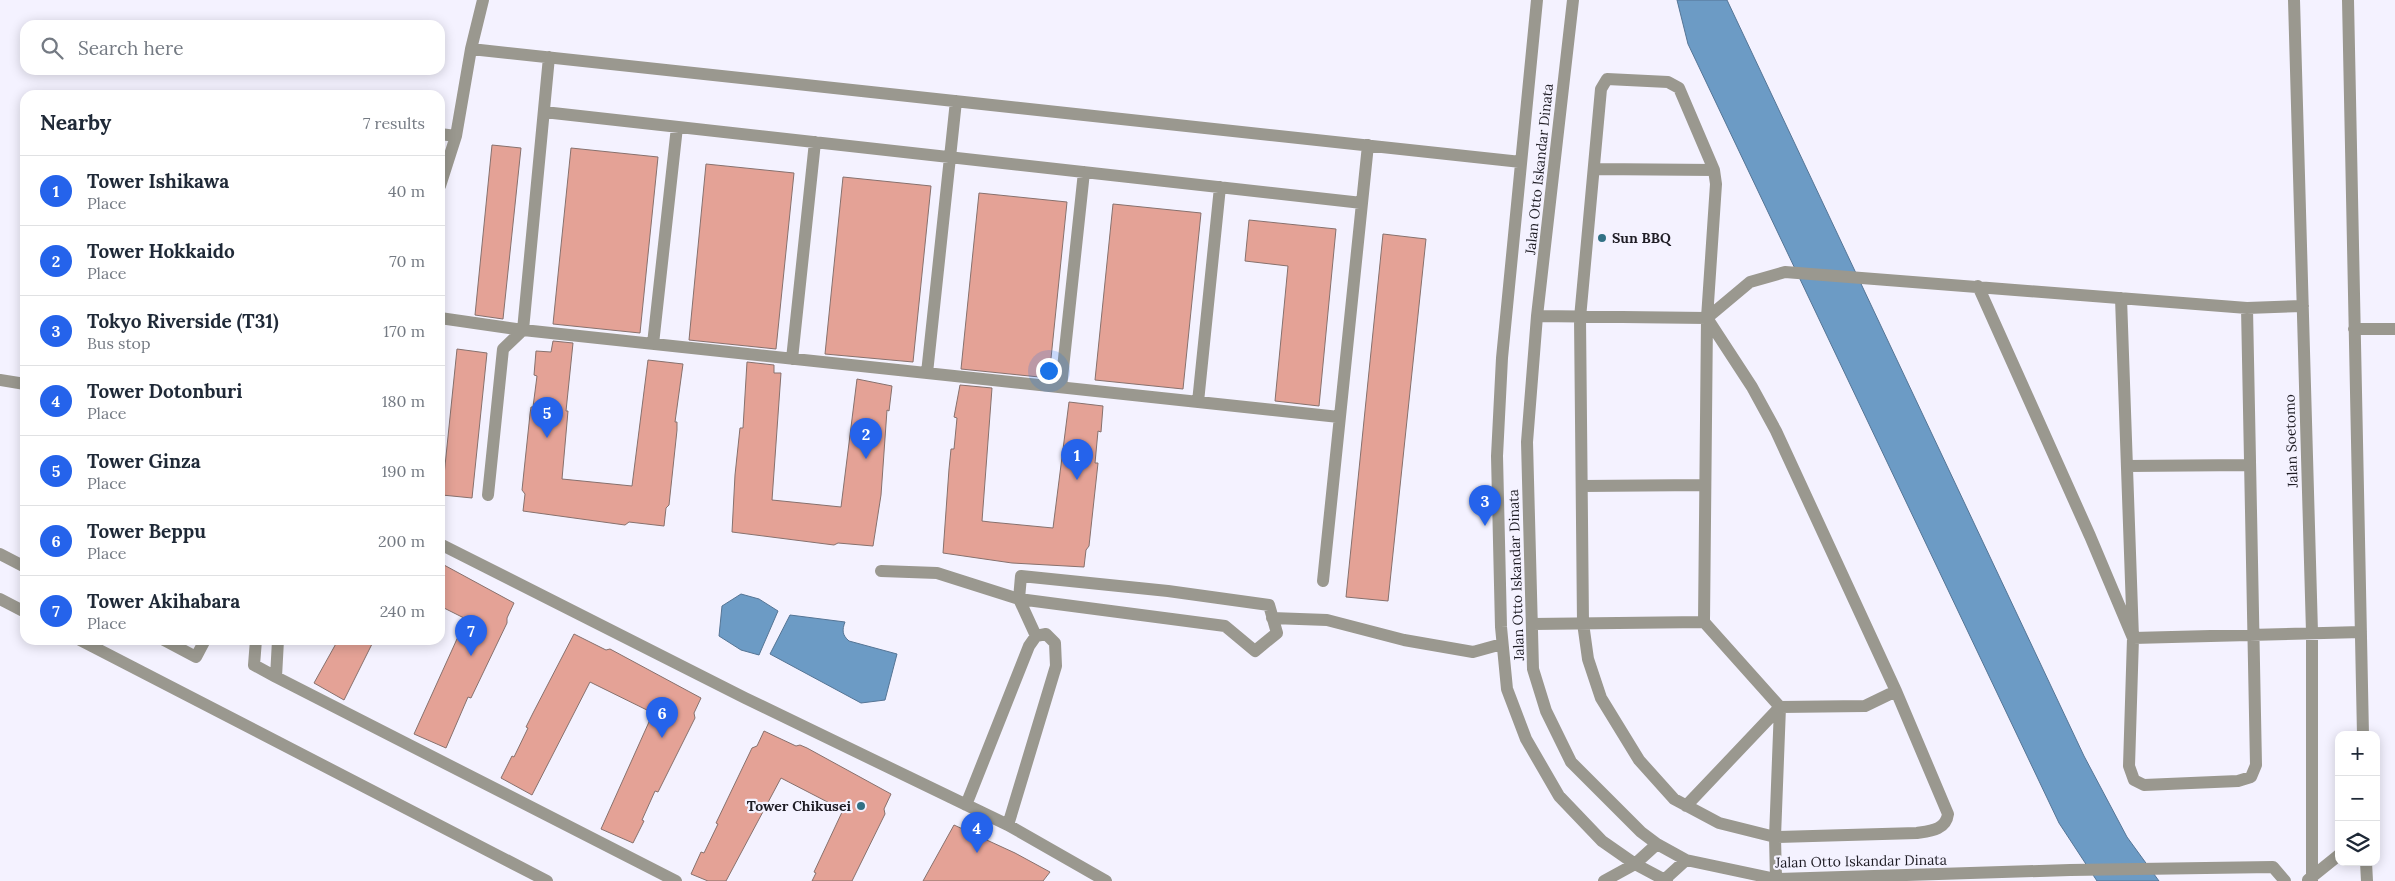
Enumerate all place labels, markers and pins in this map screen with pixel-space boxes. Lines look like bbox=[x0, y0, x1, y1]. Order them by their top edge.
place label: Sun BBQ bbox=[1612, 229, 1672, 247]
marker: Sun BBQ bbox=[1596, 232, 1608, 244]
pin: 5 bbox=[531, 397, 563, 438]
pin: 2 bbox=[850, 418, 882, 459]
pin: 1 bbox=[1061, 439, 1093, 480]
pin: 3 bbox=[1469, 485, 1501, 526]
pin: 7 bbox=[455, 615, 487, 656]
pin: 6 bbox=[646, 697, 678, 738]
place label: Tower Chikusei bbox=[747, 797, 851, 815]
marker: Tower Chikusei bbox=[855, 800, 867, 812]
pin: 4 bbox=[961, 812, 993, 853]

